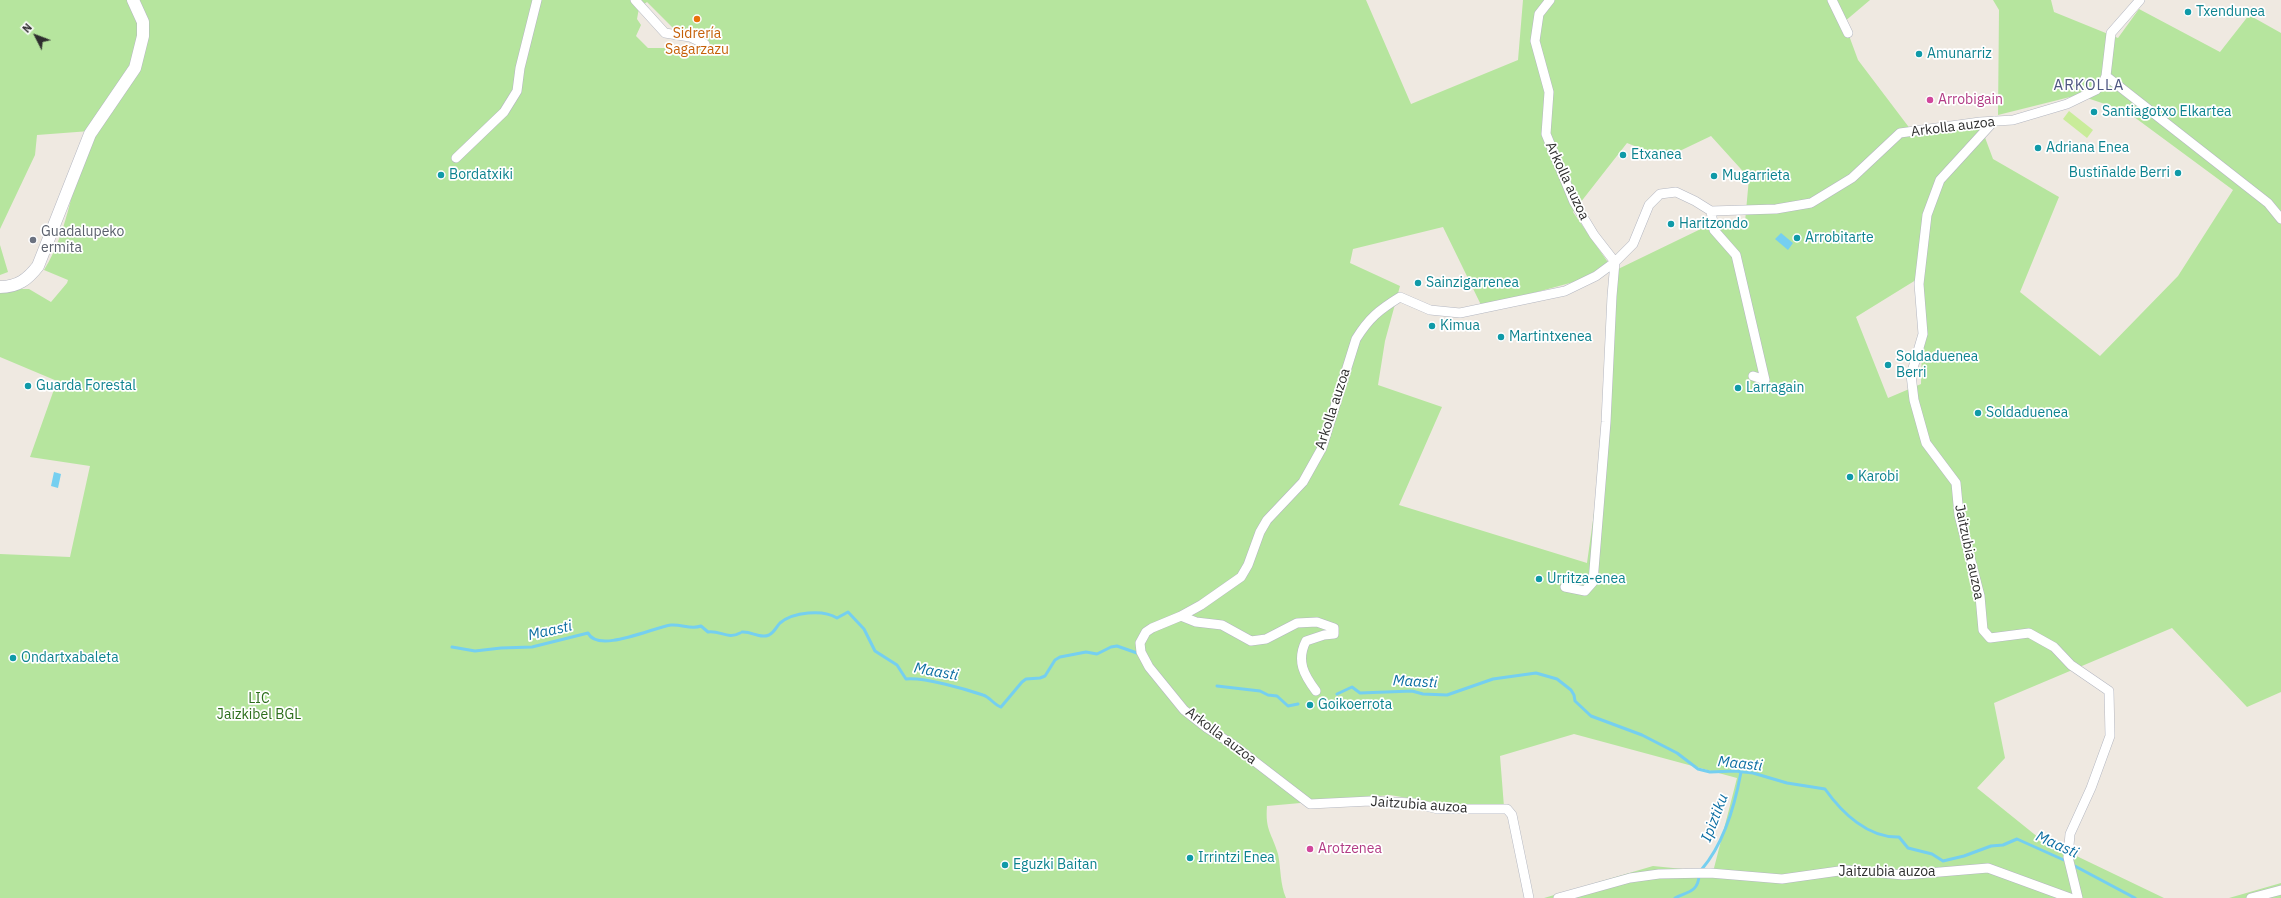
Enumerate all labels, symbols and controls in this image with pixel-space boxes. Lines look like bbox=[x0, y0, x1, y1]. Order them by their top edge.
place label: Txendunea bbox=[2196, 4, 2265, 20]
marker: Txendunea bbox=[2183, 7, 2193, 17]
marker: Sidrería Sagarzazu bbox=[692, 14, 702, 24]
north arrow bbox=[16, 16, 56, 56]
text: N bbox=[19, 20, 35, 36]
place label: Sidrería Sagarzazu bbox=[665, 26, 729, 58]
place label: Amunarriz bbox=[1927, 46, 1992, 62]
marker: Amunarriz bbox=[1914, 49, 1924, 59]
district label: ARKOLLA bbox=[2054, 77, 2124, 95]
place label: Arrobigain bbox=[1938, 92, 2003, 108]
marker: Arrobigain bbox=[1925, 95, 1935, 105]
place label: Santiagotxo Elkartea bbox=[2102, 104, 2232, 120]
marker: Santiagotxo Elkartea bbox=[2089, 107, 2099, 117]
street label: Arkolla auzoa bbox=[1910, 114, 1996, 140]
street label: Arkolla auzoa bbox=[1542, 139, 1592, 223]
place label: Adriana Enea bbox=[2046, 140, 2129, 156]
marker: Adriana Enea bbox=[2033, 143, 2043, 153]
place label: Etxanea bbox=[1631, 147, 1682, 163]
marker: Etxanea bbox=[1618, 150, 1628, 160]
place label: Bustiñalde Berri bbox=[2069, 165, 2170, 181]
place label: Bordatxiki bbox=[449, 167, 513, 183]
place label: Mugarrieta bbox=[1722, 168, 1790, 184]
marker: Bustiñalde Berri bbox=[2173, 168, 2183, 178]
marker: Bordatxiki bbox=[436, 170, 446, 180]
marker: Mugarrieta bbox=[1709, 171, 1719, 181]
place label: Haritzondo bbox=[1679, 216, 1748, 232]
marker: Haritzondo bbox=[1666, 219, 1676, 229]
place label: Guadalupeko ermita bbox=[41, 224, 124, 256]
place label: Arrobitarte bbox=[1805, 230, 1874, 246]
marker: Arrobitarte bbox=[1792, 233, 1802, 243]
marker: Guadalupeko ermita bbox=[28, 235, 38, 245]
place label: Sainzigarrenea bbox=[1426, 275, 1519, 291]
marker: Sainzigarrenea bbox=[1413, 278, 1423, 288]
place label: Kimua bbox=[1440, 318, 1480, 334]
marker: Kimua bbox=[1427, 321, 1437, 331]
place label: Martintxenea bbox=[1509, 329, 1592, 345]
marker: Martintxenea bbox=[1496, 332, 1506, 342]
place label: Soldaduenea Berri bbox=[1896, 349, 1978, 382]
marker: Soldaduenea Berri bbox=[1883, 360, 1893, 370]
street label: Arkolla auzoa bbox=[1312, 366, 1354, 452]
place label: Guarda Forestal bbox=[36, 378, 136, 394]
place label: Larragain bbox=[1746, 380, 1804, 396]
marker: Guarda Forestal bbox=[23, 381, 33, 391]
marker: Larragain bbox=[1733, 383, 1743, 393]
place label: Soldaduenea bbox=[1986, 405, 2068, 421]
marker: Soldaduenea bbox=[1973, 408, 1983, 418]
place label: Karobi bbox=[1858, 469, 1899, 485]
marker: Karobi bbox=[1845, 472, 1855, 482]
street label: Jaitzubia auzoa bbox=[1951, 503, 1987, 601]
place label: Urritza-enea bbox=[1547, 571, 1626, 587]
marker: Urritza-enea bbox=[1534, 574, 1544, 584]
water label: Maasti bbox=[526, 617, 574, 645]
place label: Ondartxabaleta bbox=[21, 650, 119, 666]
marker: Ondartxabaleta bbox=[8, 653, 18, 663]
water label: Maasti bbox=[912, 659, 960, 685]
water label: Maasti bbox=[1392, 672, 1438, 692]
park label: LIC Jaizkibel BGL bbox=[217, 691, 301, 724]
place label: Goikoerrota bbox=[1318, 697, 1392, 713]
marker: Goikoerrota bbox=[1305, 700, 1315, 710]
street label: Arkolla auzoa bbox=[1182, 704, 1260, 768]
water label: Maasti bbox=[1717, 753, 1763, 775]
water label: Ipiztiku bbox=[1698, 791, 1732, 845]
street label: Jaitzubia auzoa bbox=[1370, 793, 1468, 817]
water label: Maasti bbox=[2033, 828, 2081, 862]
place label: Arotzenea bbox=[1318, 841, 1382, 857]
marker: Arotzenea bbox=[1305, 844, 1315, 854]
place label: Irrintzi Enea bbox=[1198, 850, 1275, 866]
marker: Irrintzi Enea bbox=[1185, 853, 1195, 863]
place label: Eguzki Baitan bbox=[1013, 857, 1098, 873]
marker: Eguzki Baitan bbox=[1000, 860, 1010, 870]
street label: Jaitzubia auzoa bbox=[1839, 864, 1935, 880]

